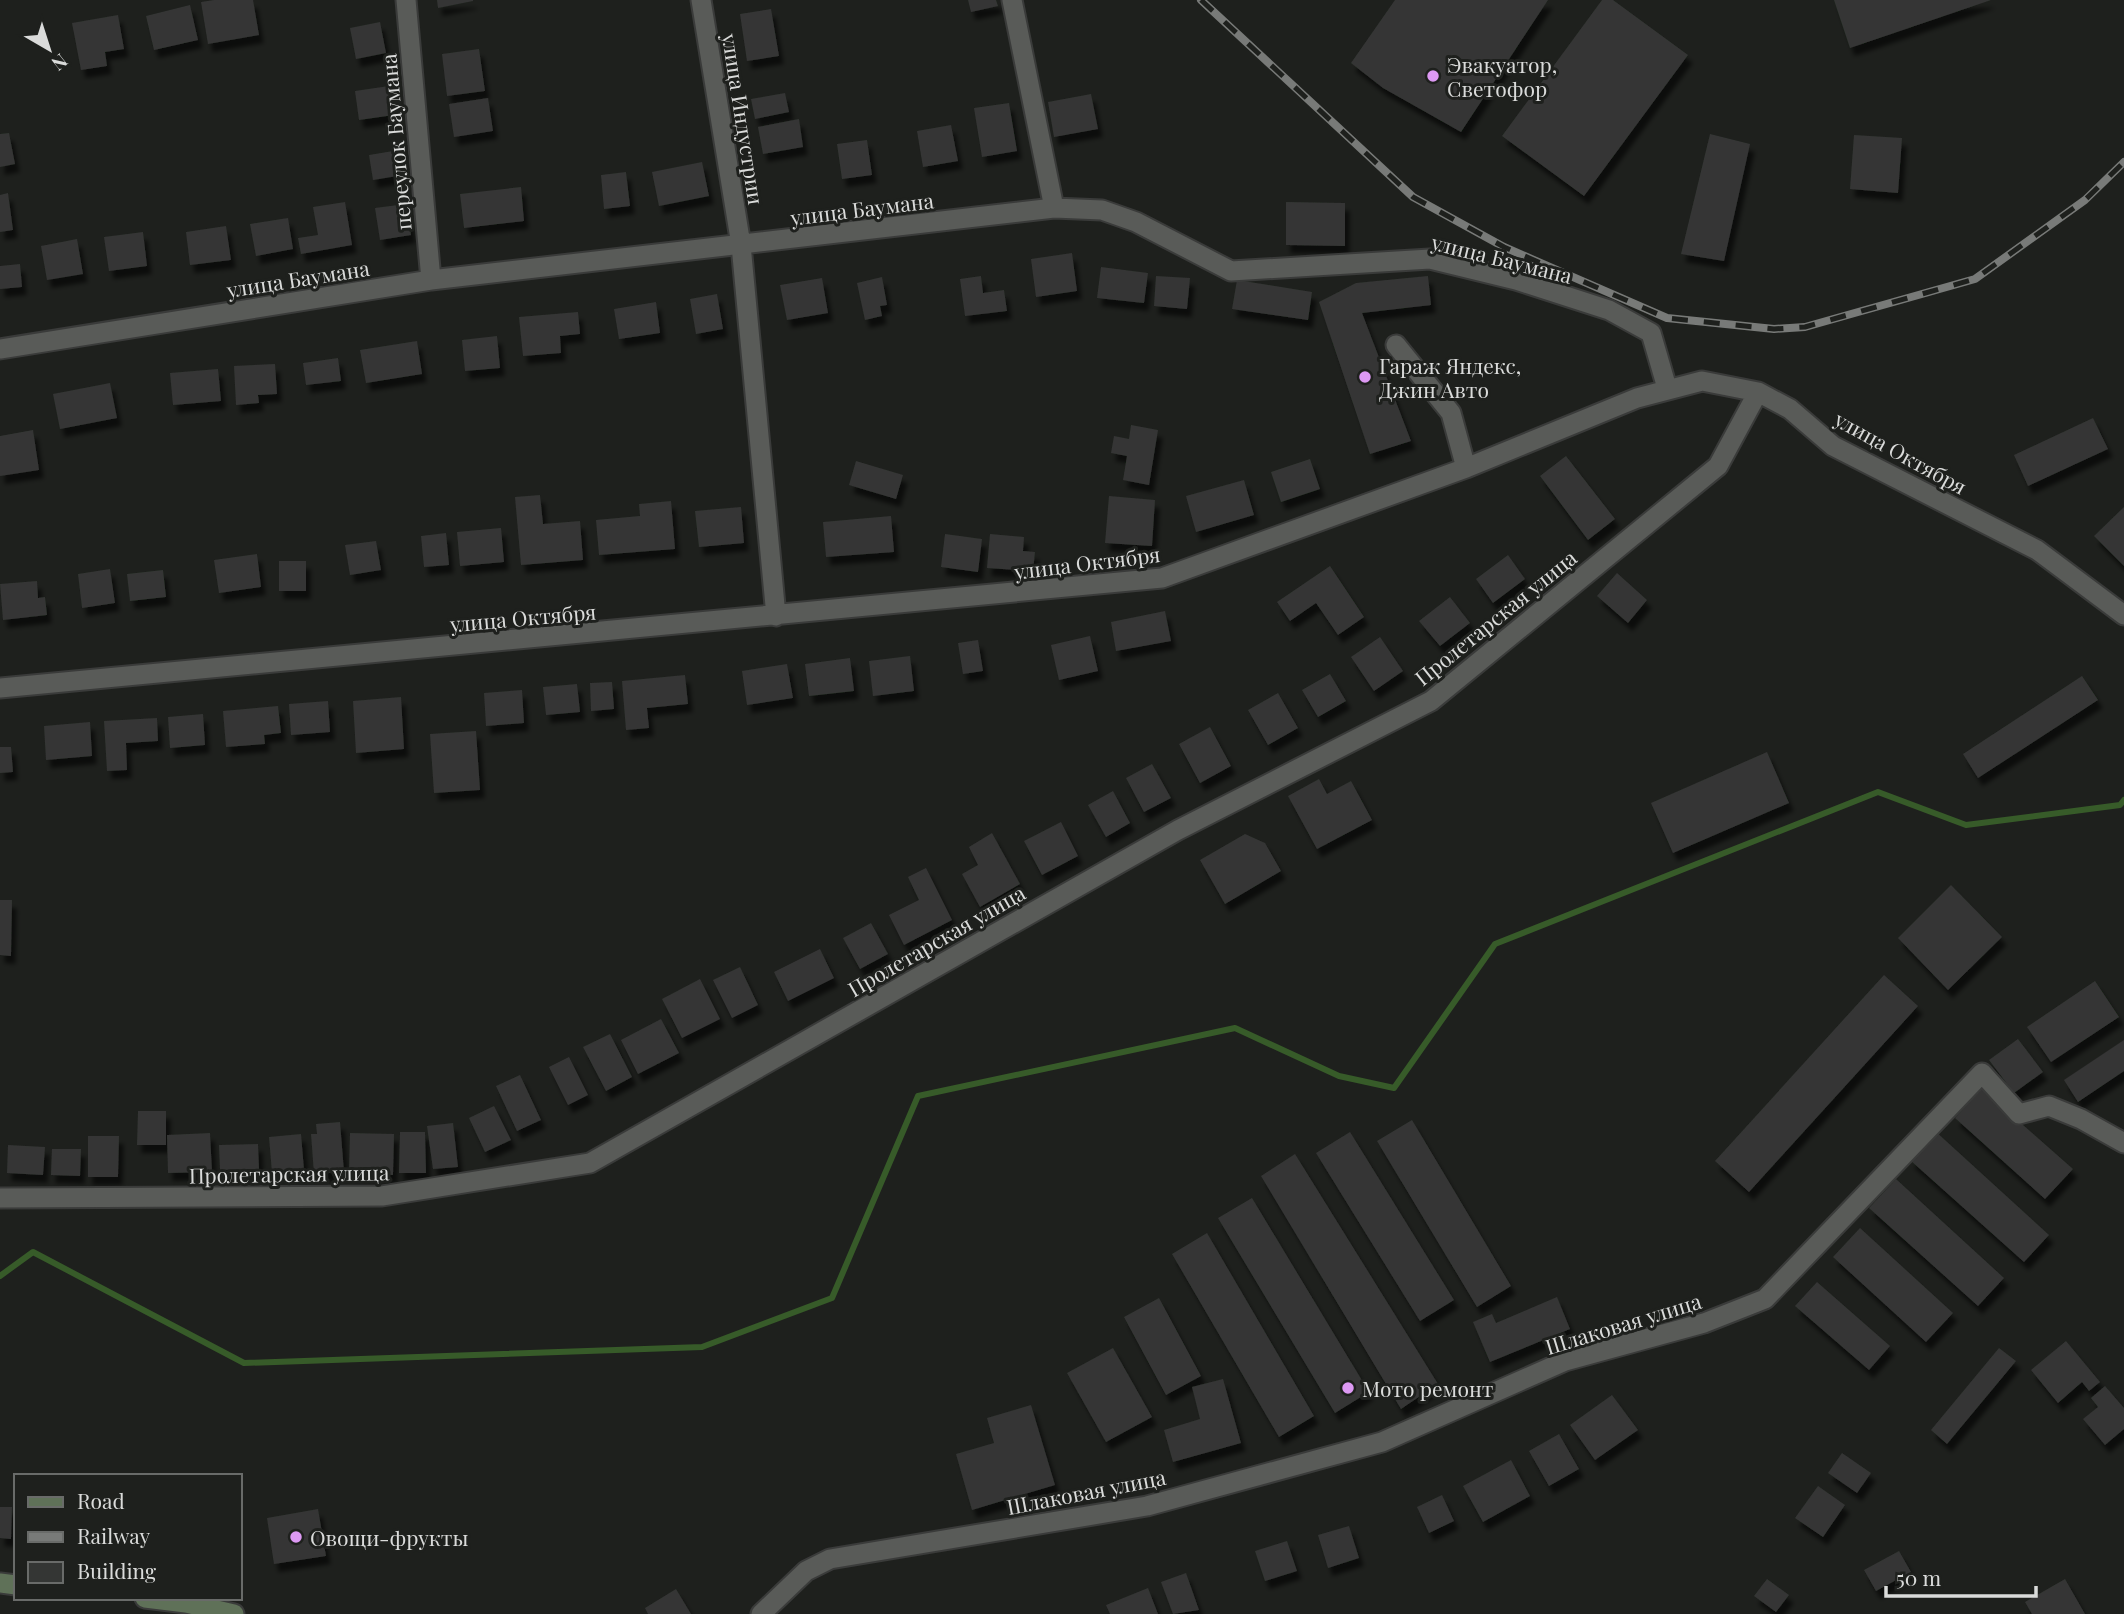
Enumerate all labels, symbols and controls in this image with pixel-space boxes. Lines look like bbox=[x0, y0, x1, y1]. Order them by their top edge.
north arrow bbox=[14, 14, 84, 84]
street label: улица Индустрии bbox=[717, 31, 771, 206]
text: N bbox=[47, 49, 74, 78]
place label: Эвакуатор, Светофор bbox=[1447, 50, 1557, 102]
street label: переулок Баумана bbox=[373, 52, 417, 231]
marker: Эвакуатор, Светофор bbox=[1425, 68, 1441, 84]
street label: улица Баумана bbox=[788, 185, 936, 231]
street label: улица Баумана bbox=[1428, 227, 1576, 289]
street label: улица Баумана bbox=[224, 253, 372, 303]
place label: Гараж Яндекс, Джин Авто bbox=[1379, 351, 1521, 403]
marker: Гараж Яндекс, Джин Авто bbox=[1357, 369, 1373, 385]
street label: улица Октября bbox=[1829, 404, 1972, 500]
street label: улица Октября bbox=[1012, 539, 1161, 585]
street label: Пролетарская улица bbox=[1408, 543, 1582, 691]
street label: улица Октября bbox=[448, 597, 597, 637]
street label: Пролетарская улица bbox=[842, 877, 1030, 1002]
street label: Пролетарская улица bbox=[188, 1157, 390, 1189]
street label: Шлаковая улица bbox=[1542, 1286, 1705, 1360]
place label: Мото ремонт bbox=[1362, 1374, 1494, 1402]
marker: Мото ремонт bbox=[1340, 1380, 1356, 1396]
street label: Шлаковая улица bbox=[1004, 1462, 1169, 1520]
legend bbox=[14, 1474, 242, 1600]
text: Road bbox=[77, 1486, 125, 1514]
text: Railway bbox=[77, 1521, 151, 1549]
place label: Овощи-фрукты bbox=[310, 1523, 469, 1551]
marker: Овощи-фрукты bbox=[288, 1529, 304, 1545]
scale bar bbox=[1886, 1554, 2036, 1598]
text: Building bbox=[77, 1556, 156, 1584]
text: 50 m bbox=[1896, 1563, 1942, 1591]

